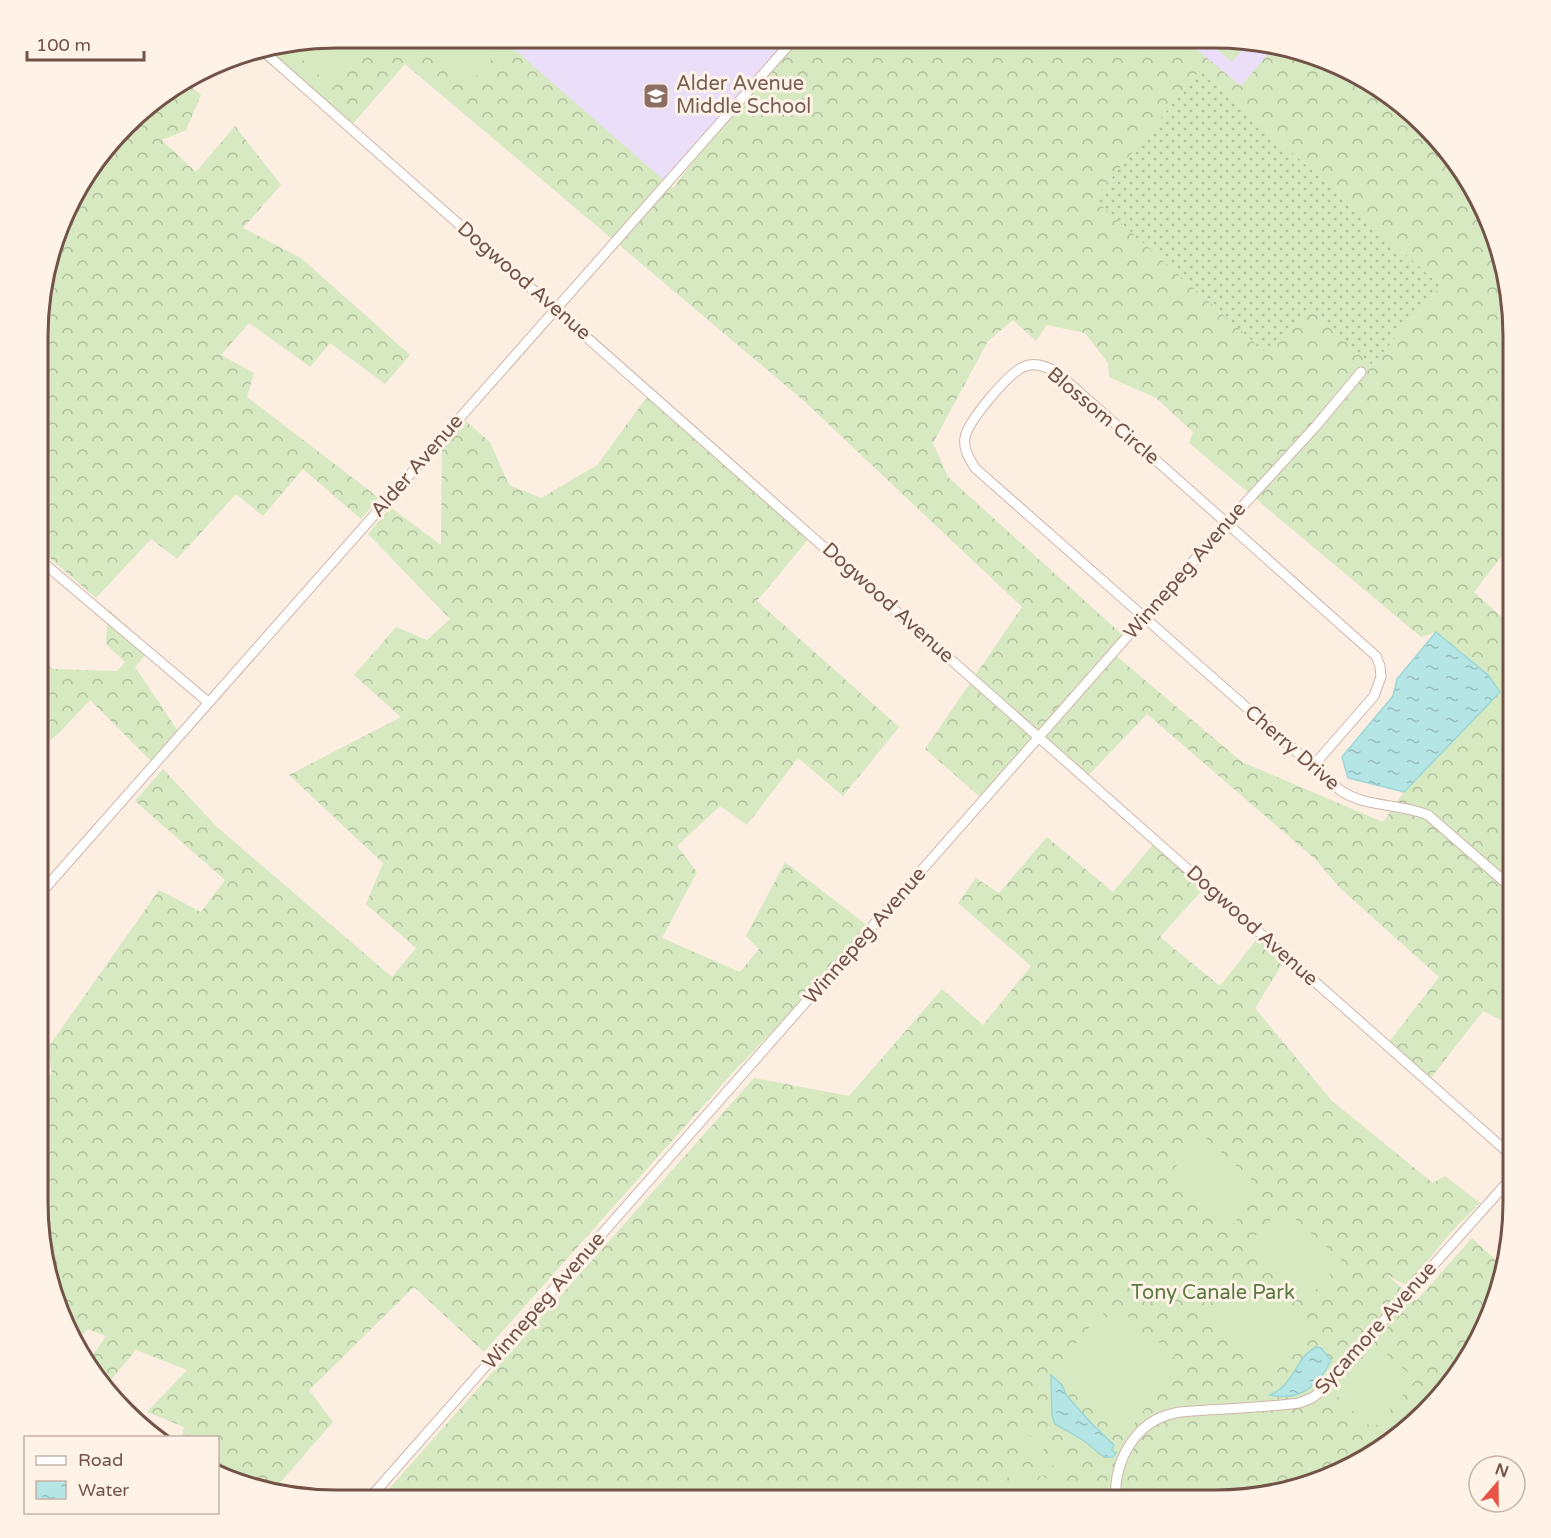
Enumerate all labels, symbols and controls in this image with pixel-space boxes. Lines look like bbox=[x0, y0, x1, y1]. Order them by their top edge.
scale bar bbox=[27, 24, 144, 62]
text: 100 m bbox=[36, 34, 91, 56]
place label: Alder Avenue Middle School bbox=[676, 72, 811, 119]
school or university icon: Alder Avenue Middle School bbox=[641, 81, 671, 111]
street label: Dogwood Avenue bbox=[452, 217, 596, 345]
street label: Blossom Circle bbox=[1042, 362, 1164, 470]
street label: Alder Avenue bbox=[366, 410, 468, 522]
street label: Winnepeg Avenue bbox=[1119, 497, 1251, 645]
street label: Dogwood Avenue bbox=[817, 538, 959, 668]
street label: Cherry Drive bbox=[1240, 700, 1344, 796]
street label: Dogwood Avenue bbox=[1181, 861, 1323, 991]
street label: Winnepeg Avenue bbox=[799, 862, 931, 1010]
street label: Winnepeg Avenue bbox=[478, 1227, 610, 1375]
street label: Sycamore Avenue bbox=[1310, 1257, 1442, 1399]
park label: Tony Canale Park bbox=[1131, 1281, 1295, 1305]
legend bbox=[24, 1436, 219, 1514]
text: Road bbox=[78, 1449, 123, 1471]
north arrow bbox=[1467, 1454, 1527, 1514]
text: N bbox=[1492, 1459, 1511, 1482]
text: Water bbox=[78, 1479, 129, 1501]

